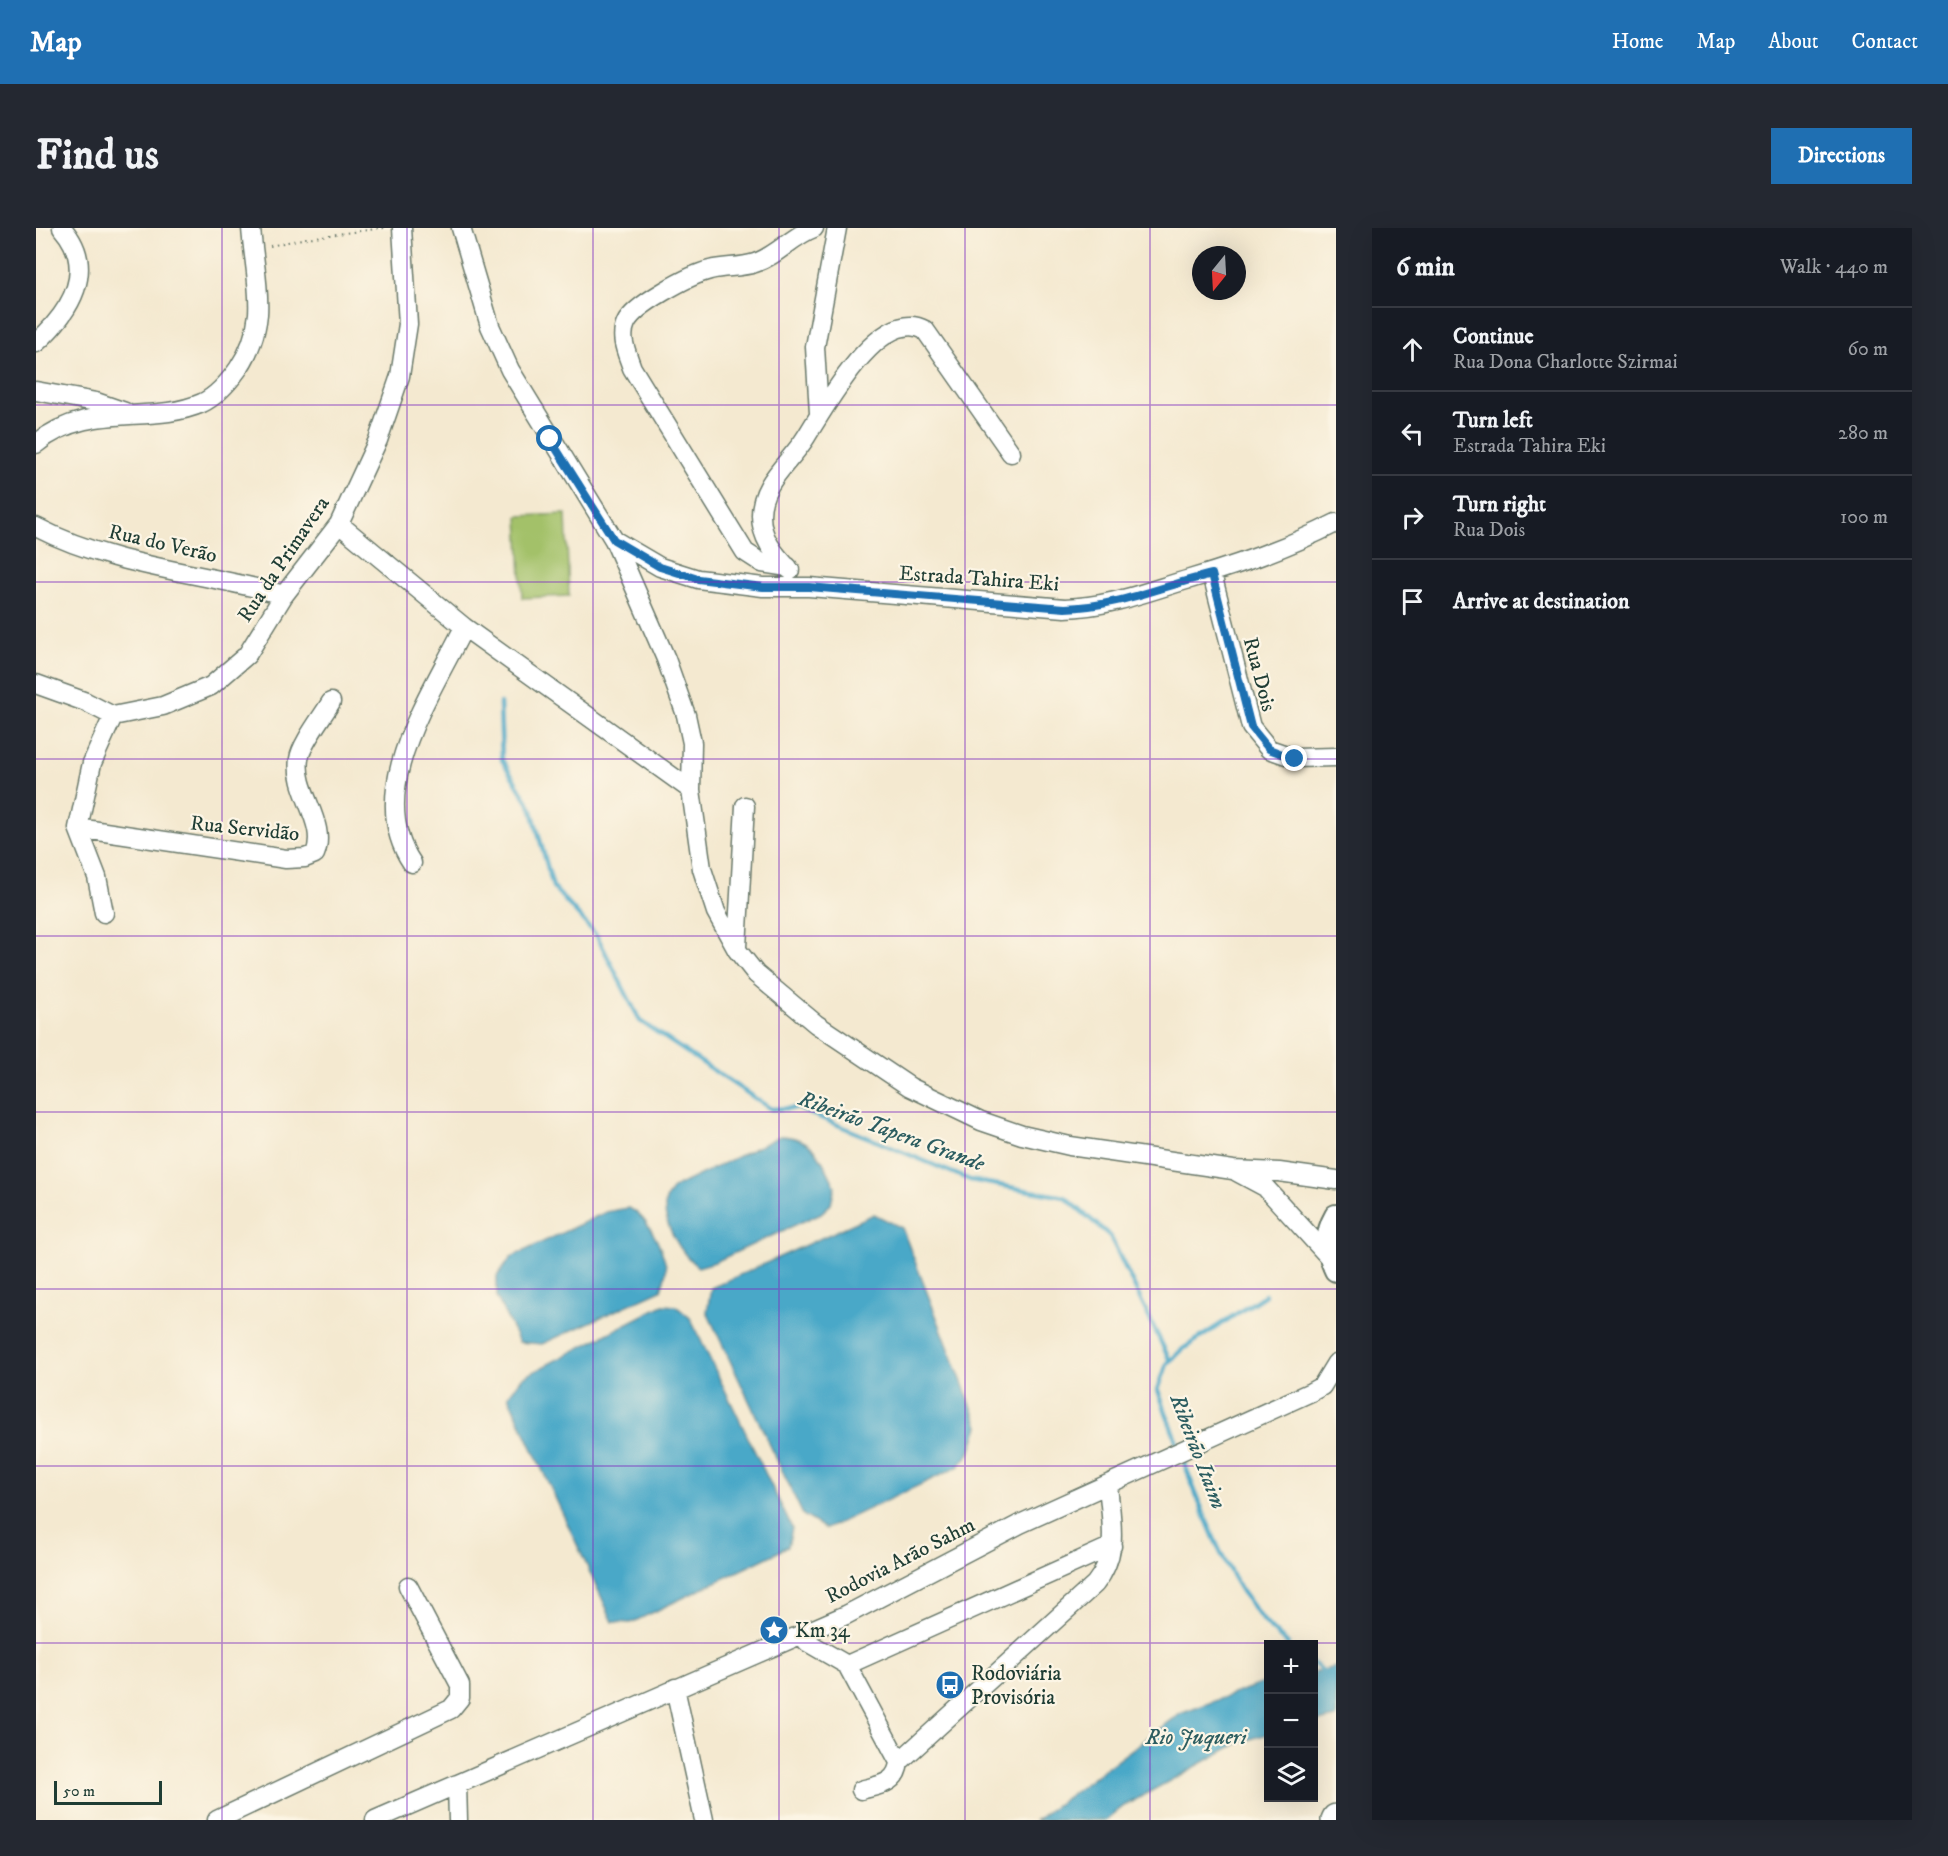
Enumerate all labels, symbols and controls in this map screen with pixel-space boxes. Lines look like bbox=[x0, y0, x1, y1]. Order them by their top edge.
text: Map bbox=[30, 25, 82, 60]
text: Home bbox=[1612, 29, 1664, 55]
text: Map bbox=[1697, 29, 1735, 55]
text: About bbox=[1768, 29, 1819, 55]
text: Contact bbox=[1852, 29, 1918, 55]
button: Directions bbox=[1771, 128, 1912, 184]
text: Find us bbox=[36, 130, 159, 182]
north arrow bbox=[1192, 246, 1246, 300]
text: 6 min bbox=[1396, 251, 1455, 284]
text: Walk · 440 m bbox=[1780, 255, 1888, 280]
text: Continue bbox=[1453, 323, 1534, 350]
icon: ahead bbox=[1396, 333, 1429, 366]
text: 60 m bbox=[1848, 337, 1888, 362]
text: Rua Dona Charlotte Szirmai bbox=[1453, 350, 1678, 375]
text: Turn left bbox=[1453, 407, 1533, 434]
icon: left bbox=[1396, 417, 1429, 450]
text: 280 m bbox=[1838, 421, 1888, 446]
route start bbox=[536, 425, 562, 451]
text: Estrada Tahira Eki bbox=[1453, 434, 1606, 459]
text: Turn right bbox=[1453, 491, 1546, 518]
street label: Rua da Primavera bbox=[232, 492, 335, 627]
icon: right bbox=[1396, 501, 1429, 534]
text: 100 m bbox=[1840, 505, 1888, 530]
text: Rua Dois bbox=[1453, 518, 1525, 543]
street label: Rua do Verão bbox=[106, 519, 220, 569]
street label: Estrada Tahira Eki bbox=[898, 560, 1060, 598]
icon: arrive bbox=[1396, 585, 1429, 618]
text: Arrive at destination bbox=[1453, 588, 1630, 615]
street label: Rua Dois bbox=[1237, 634, 1281, 714]
route end bbox=[1281, 745, 1307, 771]
street label: Rua Servidão bbox=[189, 810, 301, 848]
water label: Ribeirão Tapera Grande bbox=[794, 1085, 989, 1178]
water label: Ribeirão Itaim bbox=[1163, 1389, 1232, 1513]
street label: Rodovia Arão Sahm bbox=[821, 1512, 980, 1610]
place icon: Km 34 bbox=[758, 1614, 790, 1646]
place label: Km 34 bbox=[795, 1618, 851, 1644]
map controls bbox=[1264, 1640, 1318, 1802]
button: + bbox=[1264, 1640, 1318, 1694]
place label: Rodoviária Provisória bbox=[971, 1661, 1062, 1711]
bus stop icon: Rodoviária Provisória bbox=[934, 1669, 966, 1701]
button: − bbox=[1264, 1694, 1318, 1748]
water label: Rio Juqueri bbox=[1144, 1724, 1248, 1752]
button: layers bbox=[1264, 1748, 1318, 1802]
scale bar bbox=[54, 1778, 162, 1806]
text: 50 m bbox=[63, 1781, 95, 1801]

